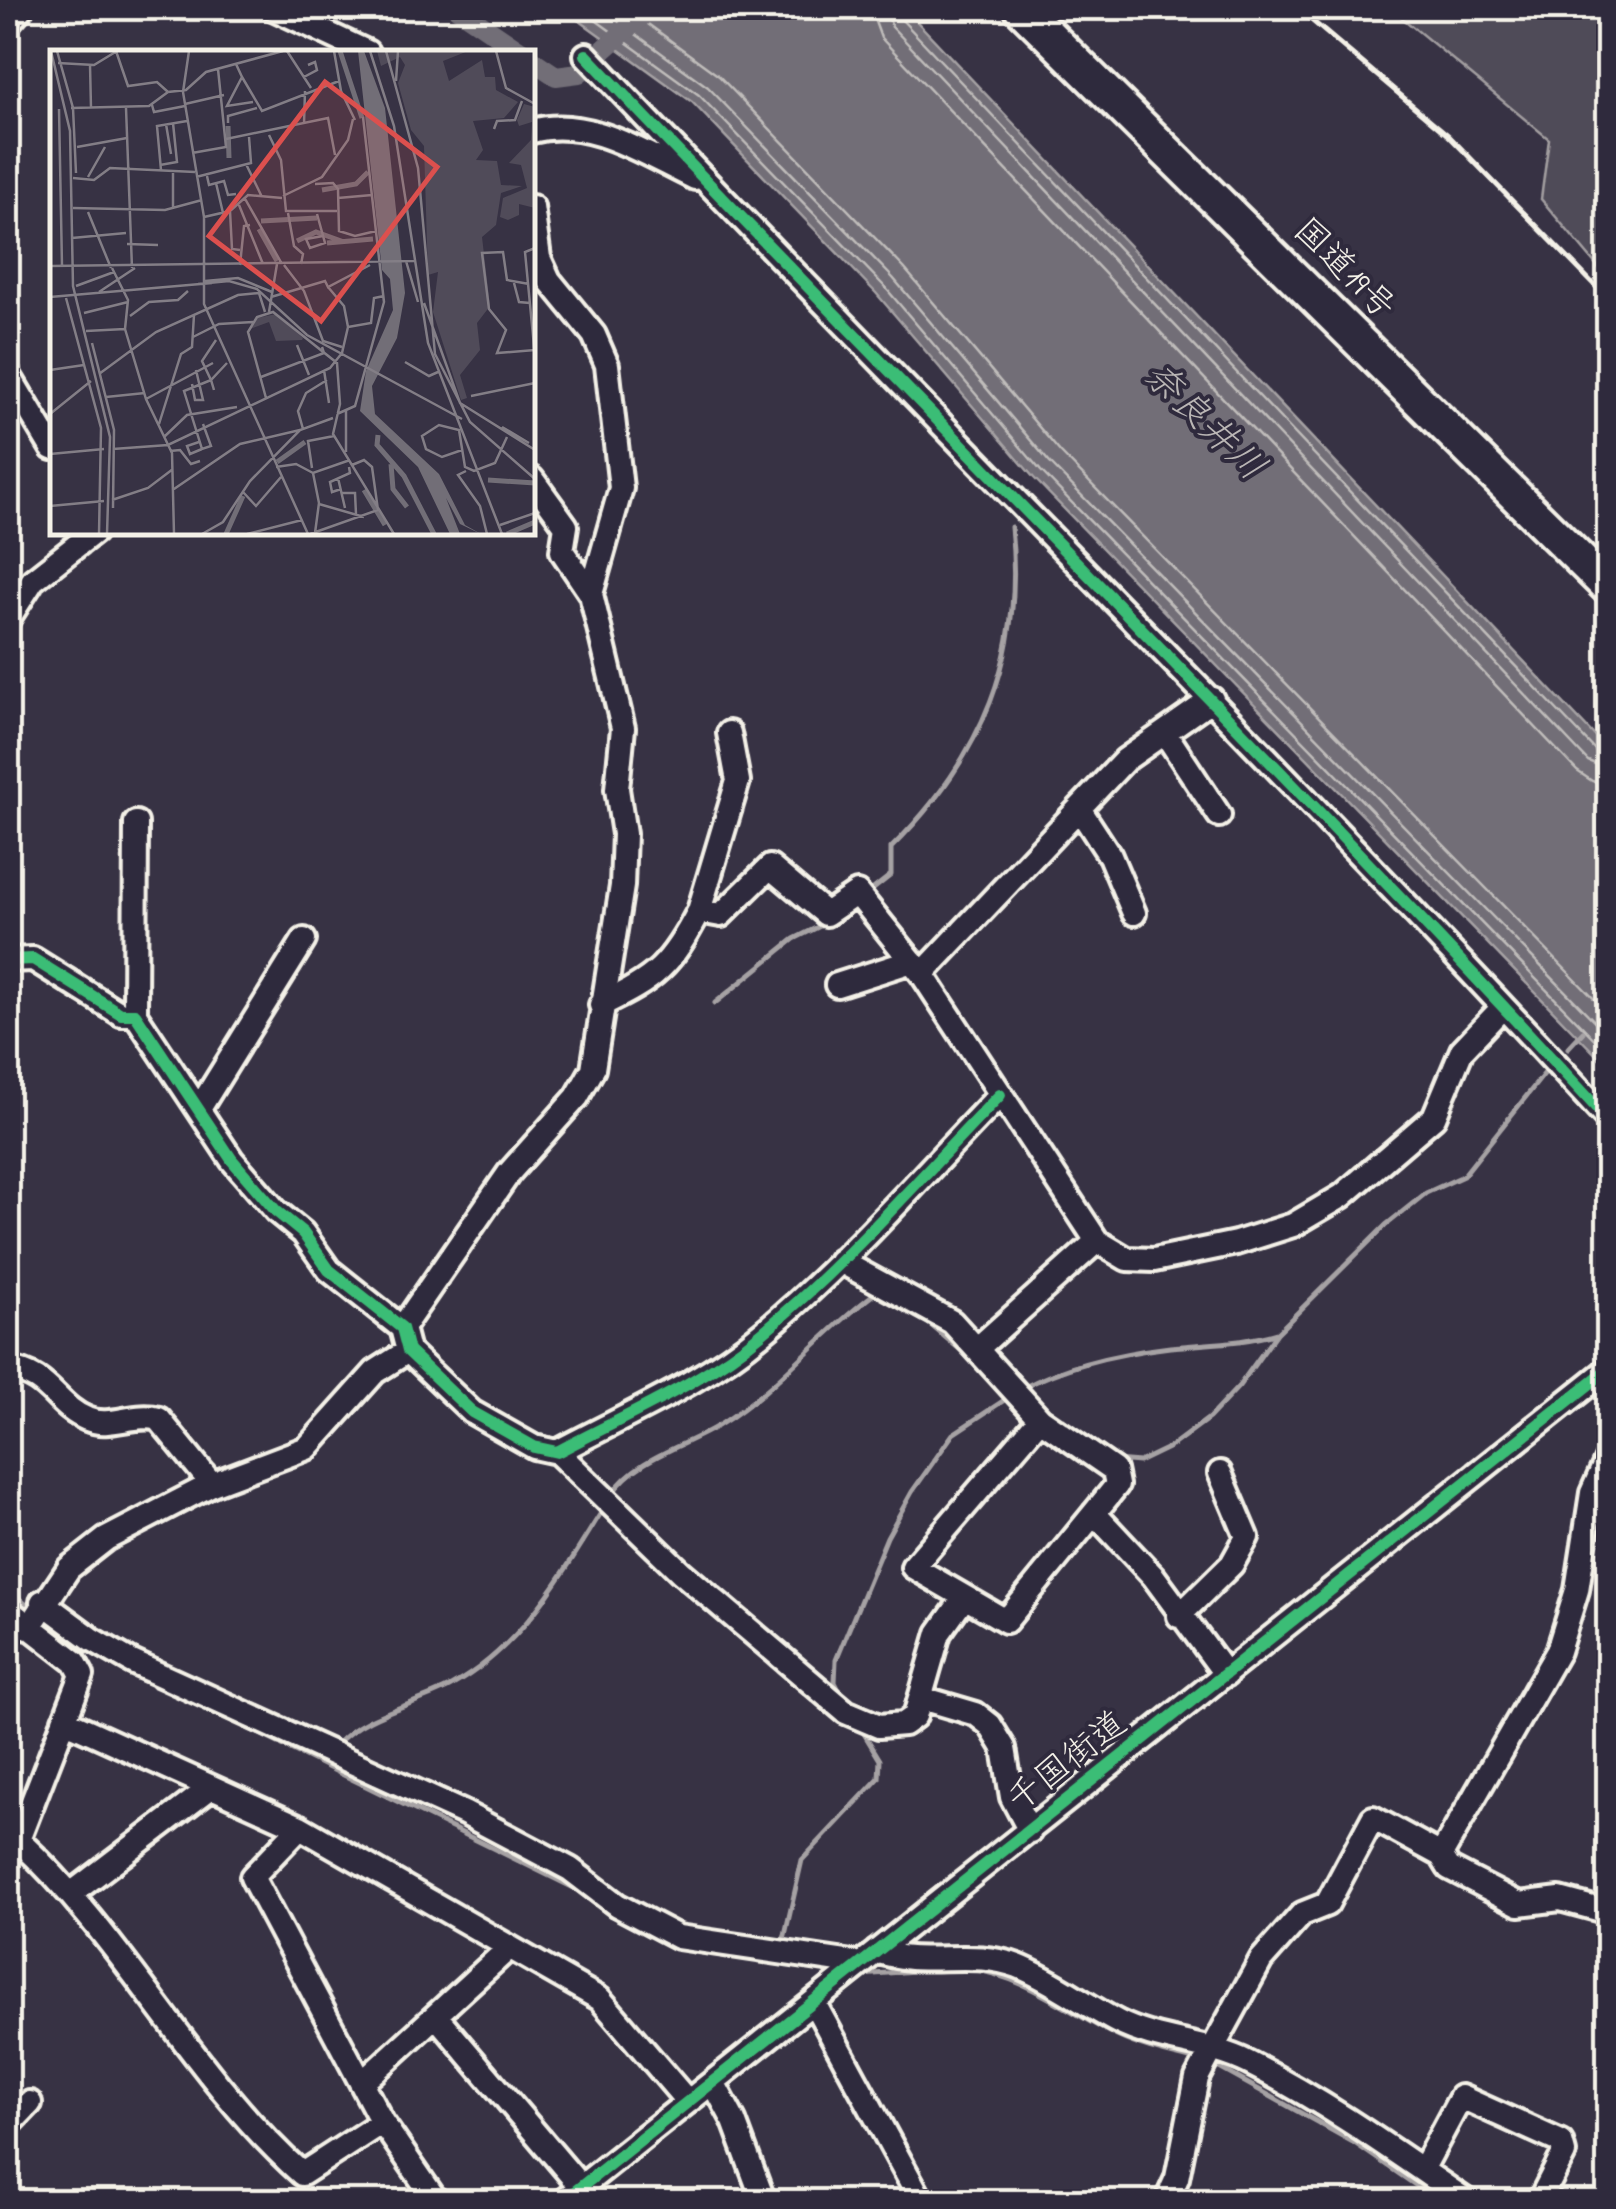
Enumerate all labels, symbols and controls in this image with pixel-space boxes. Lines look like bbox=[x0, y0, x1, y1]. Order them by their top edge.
inset map bbox=[50, 50, 535, 535]
street label: 国道19号 bbox=[1280, 207, 1406, 333]
water label: 奈良井川 bbox=[1129, 350, 1277, 496]
street label: 千国街道 bbox=[997, 1700, 1139, 1826]

